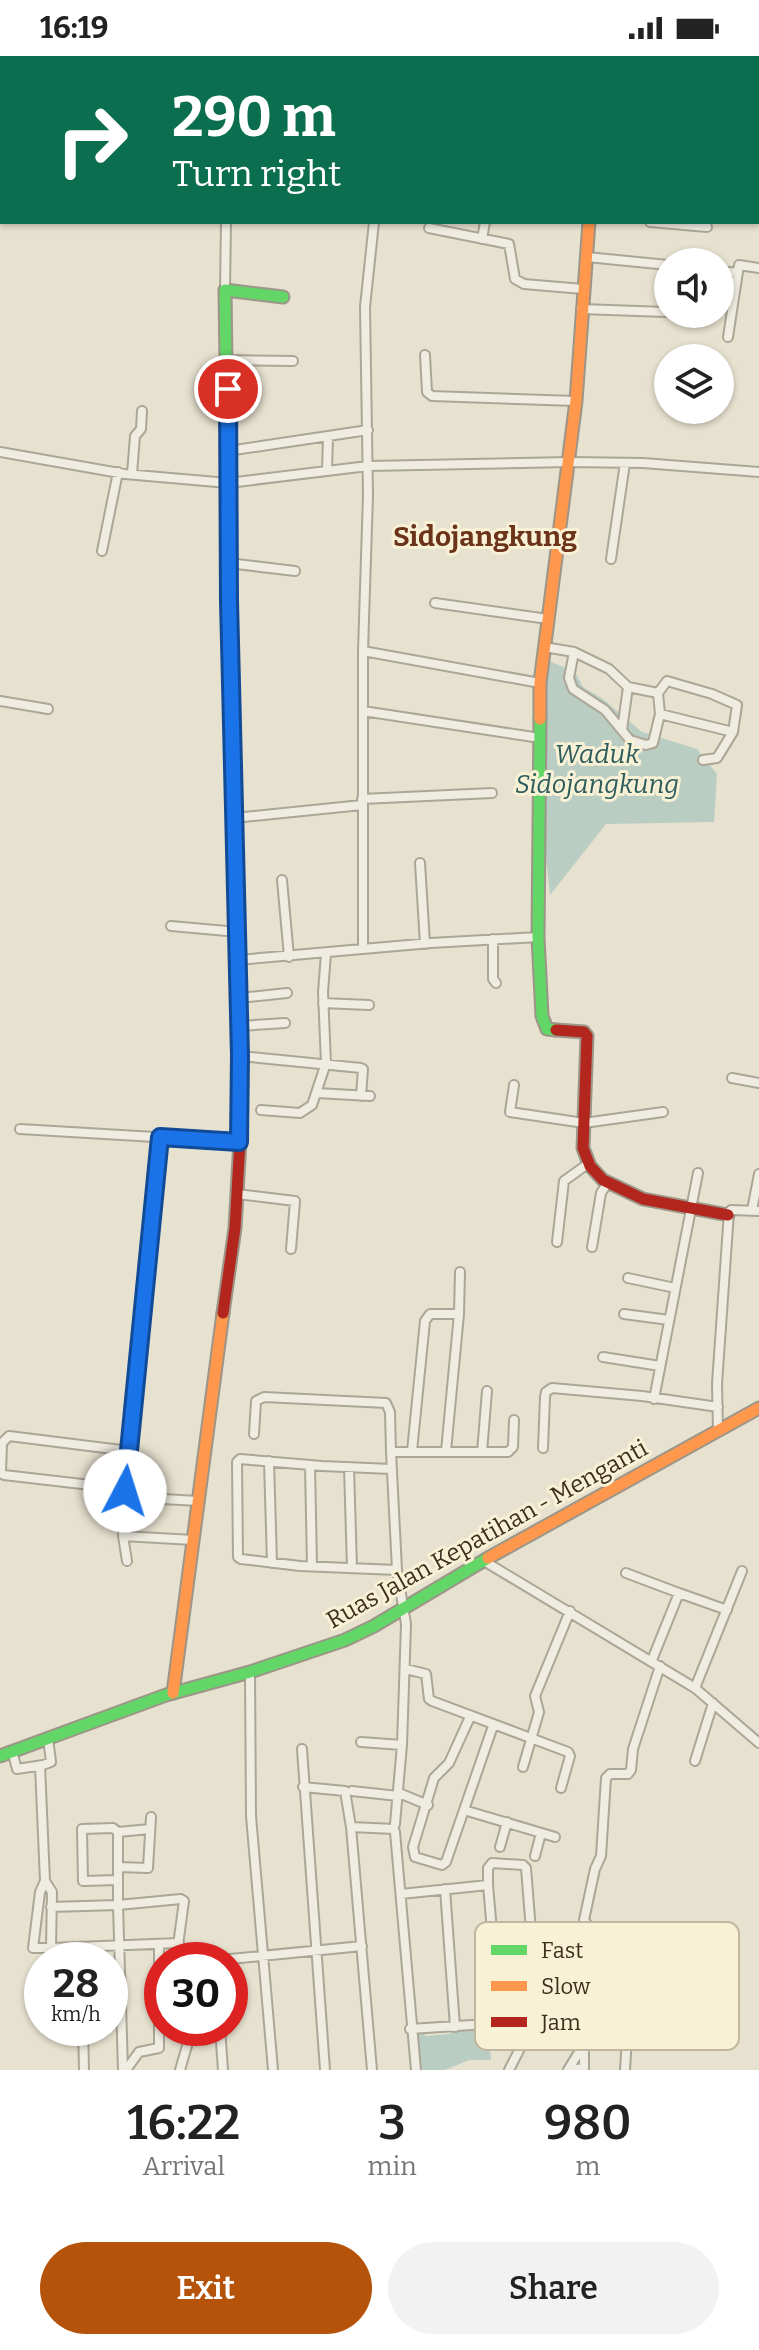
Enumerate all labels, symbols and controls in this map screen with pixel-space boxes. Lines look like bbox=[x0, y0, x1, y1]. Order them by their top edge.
text: 16:19 bbox=[40, 10, 108, 46]
text: 290 m bbox=[172, 84, 336, 151]
icon: right bbox=[40, 88, 144, 192]
text: Turn right bbox=[172, 152, 341, 196]
map controls bbox=[654, 248, 734, 424]
button: sound bbox=[654, 248, 734, 328]
button: layers bbox=[654, 344, 734, 424]
pin bbox=[194, 355, 262, 423]
icon: arrive bbox=[206, 367, 250, 411]
district label: Sidojangkung bbox=[393, 520, 577, 553]
water label: Waduk Sidojangkung bbox=[515, 739, 679, 800]
street label: Ruas Jalan Kepatihan - Menganti bbox=[322, 1434, 652, 1634]
position arrow bbox=[83, 1449, 167, 1533]
legend bbox=[475, 1922, 739, 2050]
text: Fast bbox=[541, 1937, 583, 1964]
speed limit sign: 30 bbox=[144, 1942, 248, 2046]
text: 28 bbox=[53, 1960, 99, 2008]
text: Slow bbox=[541, 1973, 591, 2000]
text: km/h bbox=[51, 2002, 101, 2026]
text: Jam bbox=[540, 2009, 581, 2036]
text: 16:22 bbox=[127, 2094, 240, 2152]
text: 3 bbox=[378, 2094, 406, 2152]
text: 980 bbox=[544, 2094, 632, 2152]
text: Arrival bbox=[143, 2151, 225, 2182]
text: min bbox=[368, 2151, 417, 2182]
text: m bbox=[575, 2151, 600, 2182]
button: Exit bbox=[40, 2242, 372, 2334]
button: Share bbox=[388, 2242, 719, 2334]

